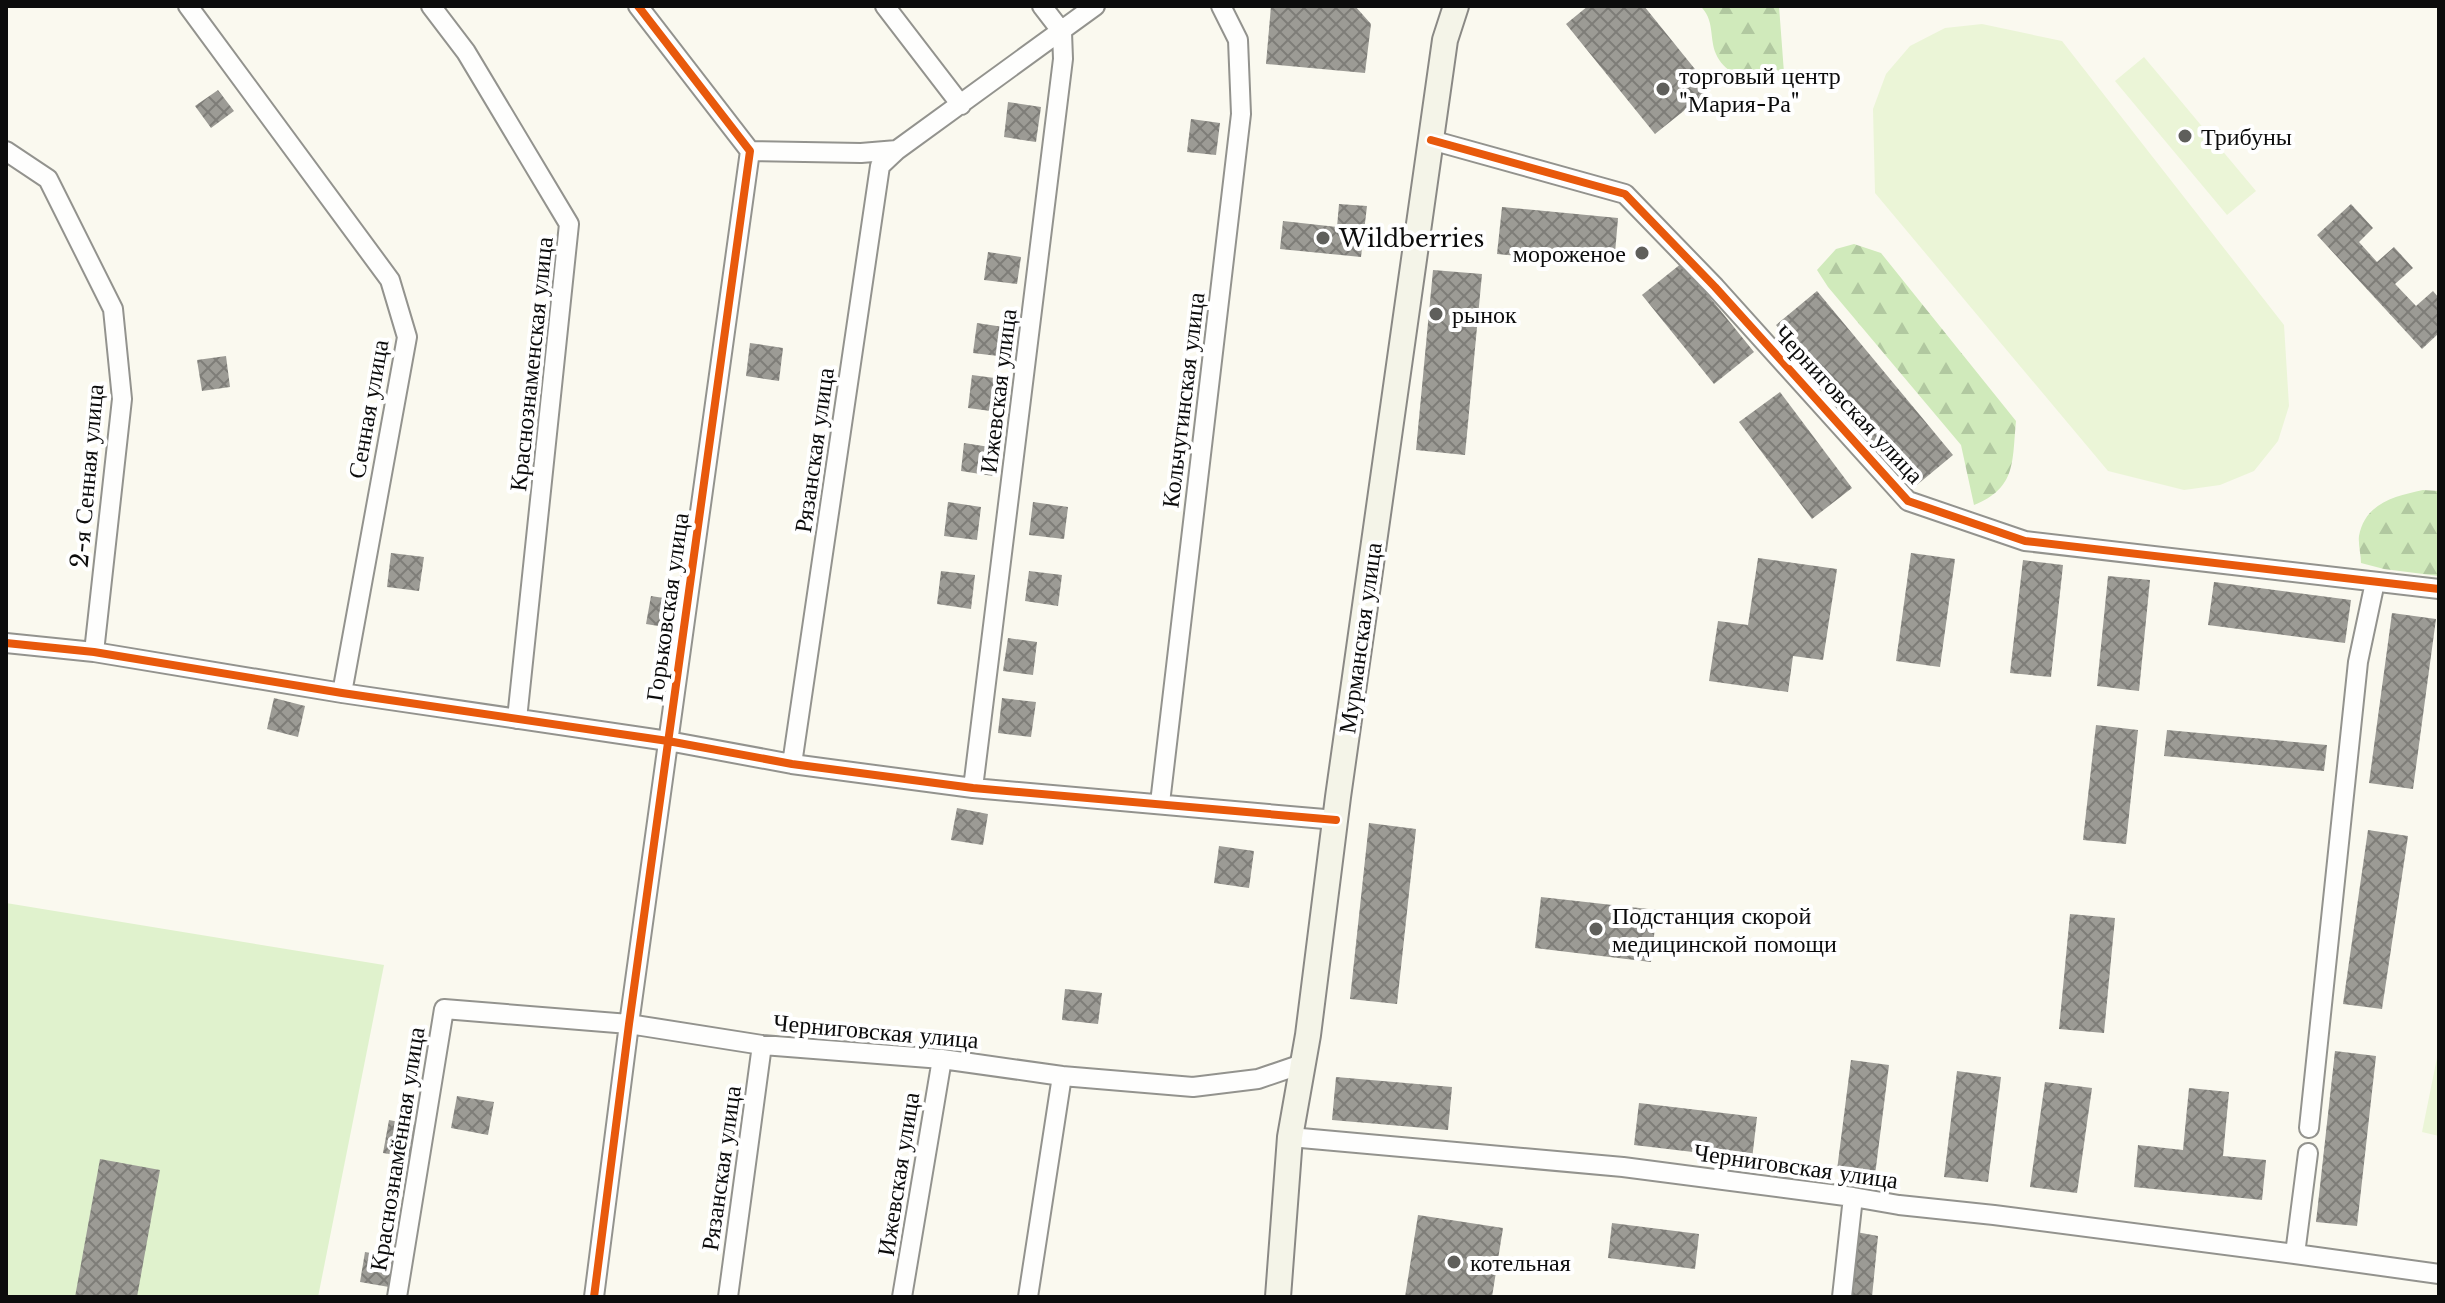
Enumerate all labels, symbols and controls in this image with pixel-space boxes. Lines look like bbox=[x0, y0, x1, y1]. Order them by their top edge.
place label: торговый центр "Мария-Ра" bbox=[1679, 61, 1841, 118]
marker: торговый центр "Мария-Ра" bbox=[1654, 80, 1672, 98]
place label: Трибуны bbox=[2201, 122, 2292, 151]
marker: Трибуны bbox=[2176, 127, 2194, 145]
place label: Wildberries bbox=[1338, 224, 1484, 253]
marker: Wildberries bbox=[1314, 229, 1332, 247]
street label: Краснознаменская улица bbox=[503, 235, 559, 493]
place label: мороженое bbox=[1513, 239, 1626, 268]
marker: мороженое bbox=[1633, 244, 1651, 262]
street label: Кольчугинская улица bbox=[1155, 290, 1211, 509]
place label: рынок bbox=[1452, 300, 1517, 329]
marker: рынок bbox=[1427, 305, 1445, 323]
street label: Ижевская улица bbox=[974, 307, 1023, 475]
street label: Черниговская улица bbox=[1768, 319, 1930, 490]
street label: Сенная улица bbox=[342, 337, 395, 481]
street label: Рязанская улица bbox=[788, 365, 840, 534]
street label: 2-я Сенная улица bbox=[65, 383, 110, 569]
street label: Горьковская улица bbox=[639, 510, 695, 703]
street label: Мурманская улица bbox=[1332, 540, 1388, 735]
place label: Подстанция скорой медицинской помощи bbox=[1612, 901, 1837, 958]
marker: Подстанция скорой медицинской помощи bbox=[1587, 920, 1605, 938]
street label: Черниговская улица bbox=[772, 1008, 980, 1054]
street label: Краснознамённая улица bbox=[363, 1025, 431, 1273]
street label: Рязанская улица bbox=[695, 1083, 747, 1252]
street label: Ижевская улица bbox=[871, 1090, 925, 1258]
street label: Черниговская улица bbox=[1692, 1137, 1900, 1195]
place label: котельная bbox=[1470, 1248, 1571, 1277]
marker: котельная bbox=[1445, 1253, 1463, 1271]

